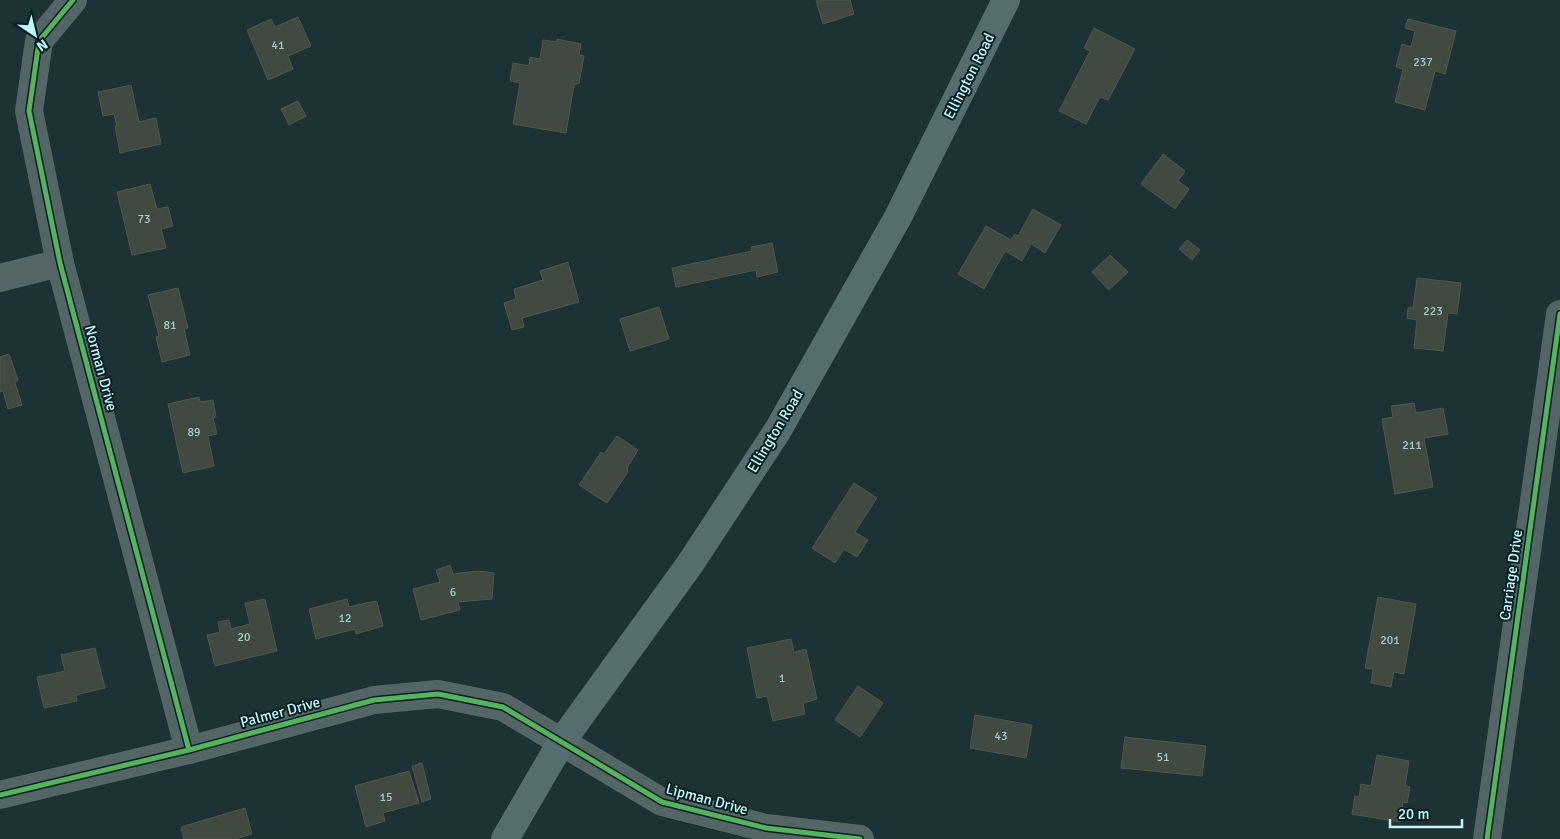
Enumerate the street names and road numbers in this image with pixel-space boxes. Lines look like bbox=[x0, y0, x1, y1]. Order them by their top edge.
street label: Ellington Road bbox=[940, 30, 998, 122]
street label: Norman Drive bbox=[81, 323, 121, 413]
street label: Ellington Road bbox=[743, 386, 807, 476]
street label: Carriage Drive bbox=[1496, 528, 1526, 622]
street label: Palmer Drive bbox=[238, 693, 322, 731]
street label: Lipman Drive bbox=[664, 779, 750, 819]

